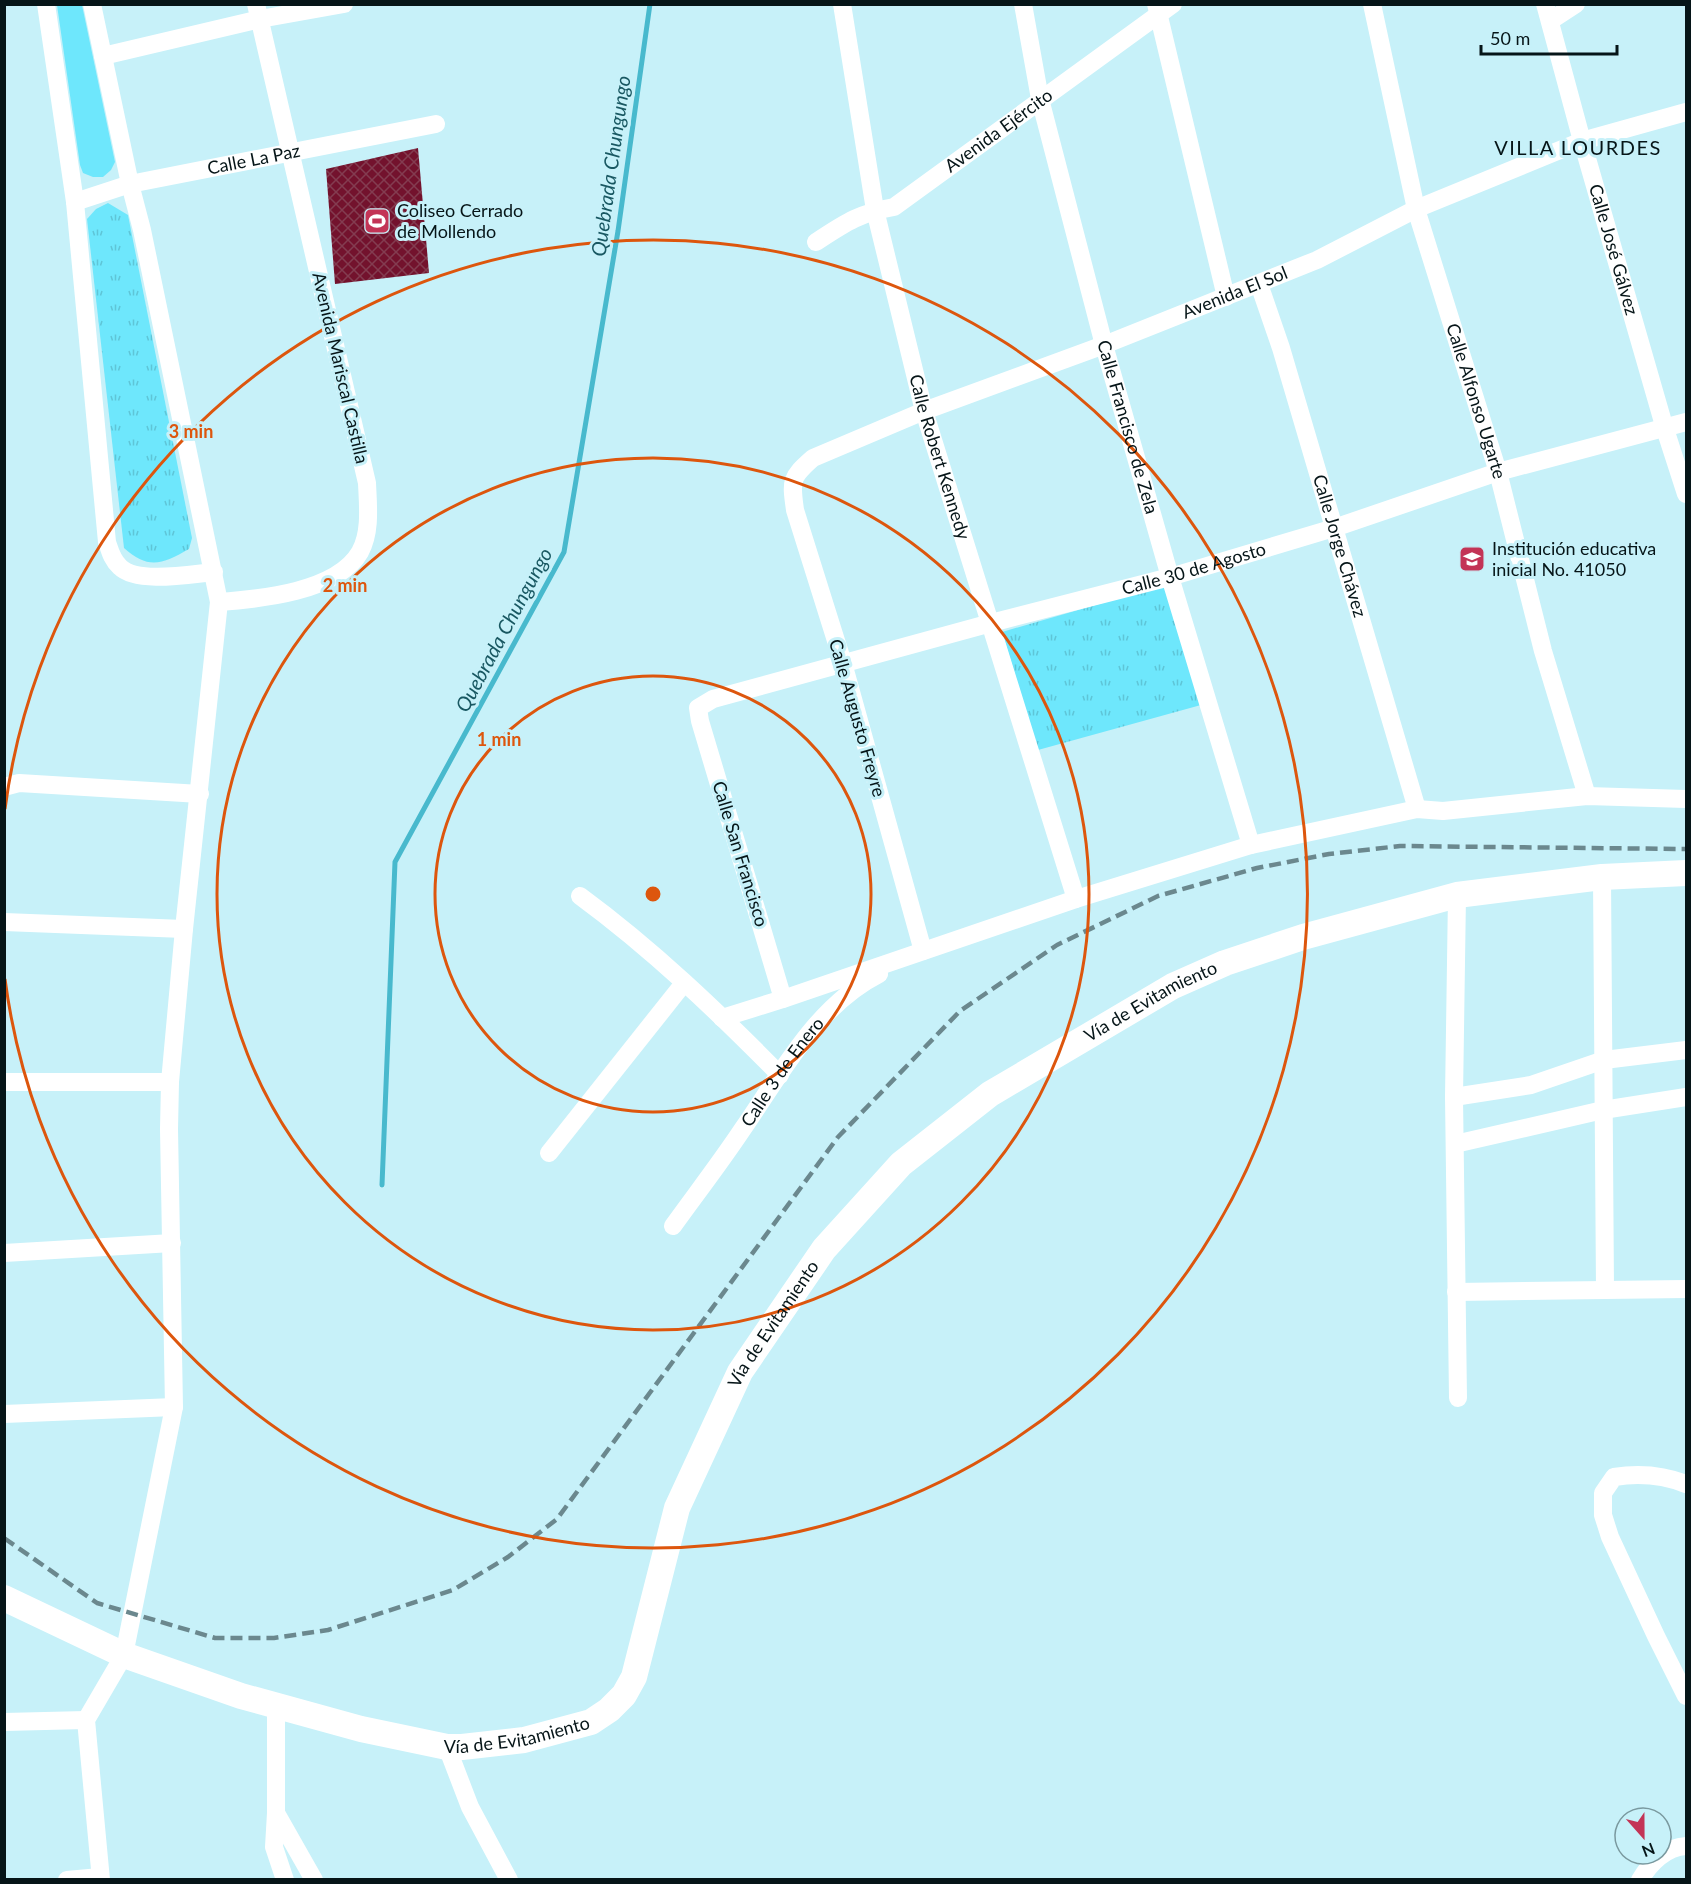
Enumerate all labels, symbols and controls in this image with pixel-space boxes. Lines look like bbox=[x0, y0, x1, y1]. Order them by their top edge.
scale bar bbox=[1481, 18, 1618, 56]
text: 50 m bbox=[1490, 27, 1530, 49]
water label: Quebrada Chungungo bbox=[585, 74, 635, 258]
street label: Avenida Ejército bbox=[940, 83, 1056, 176]
district label: VILLA LOURDES bbox=[1494, 135, 1662, 159]
street label: Calle La Paz bbox=[205, 139, 302, 179]
street label: Calle José Gálvez bbox=[1585, 181, 1644, 318]
place label: Coliseo Cerrado de Mollendo bbox=[397, 199, 523, 242]
sports icon: Coliseo Cerrado de Mollendo bbox=[362, 206, 392, 236]
street label: Avenida El Sol bbox=[1179, 261, 1290, 323]
street label: Avenida Mariscal Castilla bbox=[308, 270, 374, 466]
street label: Calle Alfonso Ugarte bbox=[1442, 320, 1511, 481]
street label: Calle Francisco de Zela bbox=[1093, 337, 1163, 516]
street label: Calle Robert Kennedy bbox=[905, 372, 976, 543]
text: 3 min bbox=[169, 420, 213, 442]
street label: Calle Jorge Chávez bbox=[1309, 472, 1372, 620]
street label: Calle 30 de Agosto bbox=[1119, 537, 1268, 599]
place label: Institución educativa inicial No. 41050 bbox=[1492, 537, 1656, 580]
water label: Quebrada Chungungo bbox=[450, 543, 557, 716]
school or university icon: Institución educativa inicial No. 41050 bbox=[1457, 544, 1487, 574]
text: 2 min bbox=[323, 574, 367, 596]
street label: Calle Augusto Freyre bbox=[825, 636, 891, 799]
text: 1 min bbox=[477, 728, 521, 750]
street label: Calle San Francisco bbox=[708, 778, 774, 929]
centre of rings bbox=[643, 884, 663, 904]
street label: Vía de Evitamiento bbox=[1080, 956, 1220, 1046]
street label: Calle 3 de Enero bbox=[736, 1012, 828, 1131]
street label: Vía de Evitamiento bbox=[723, 1256, 823, 1390]
street label: Vía de Evitamiento bbox=[444, 1711, 592, 1757]
north arrow bbox=[1613, 1806, 1673, 1866]
text: N bbox=[1639, 1839, 1658, 1862]

